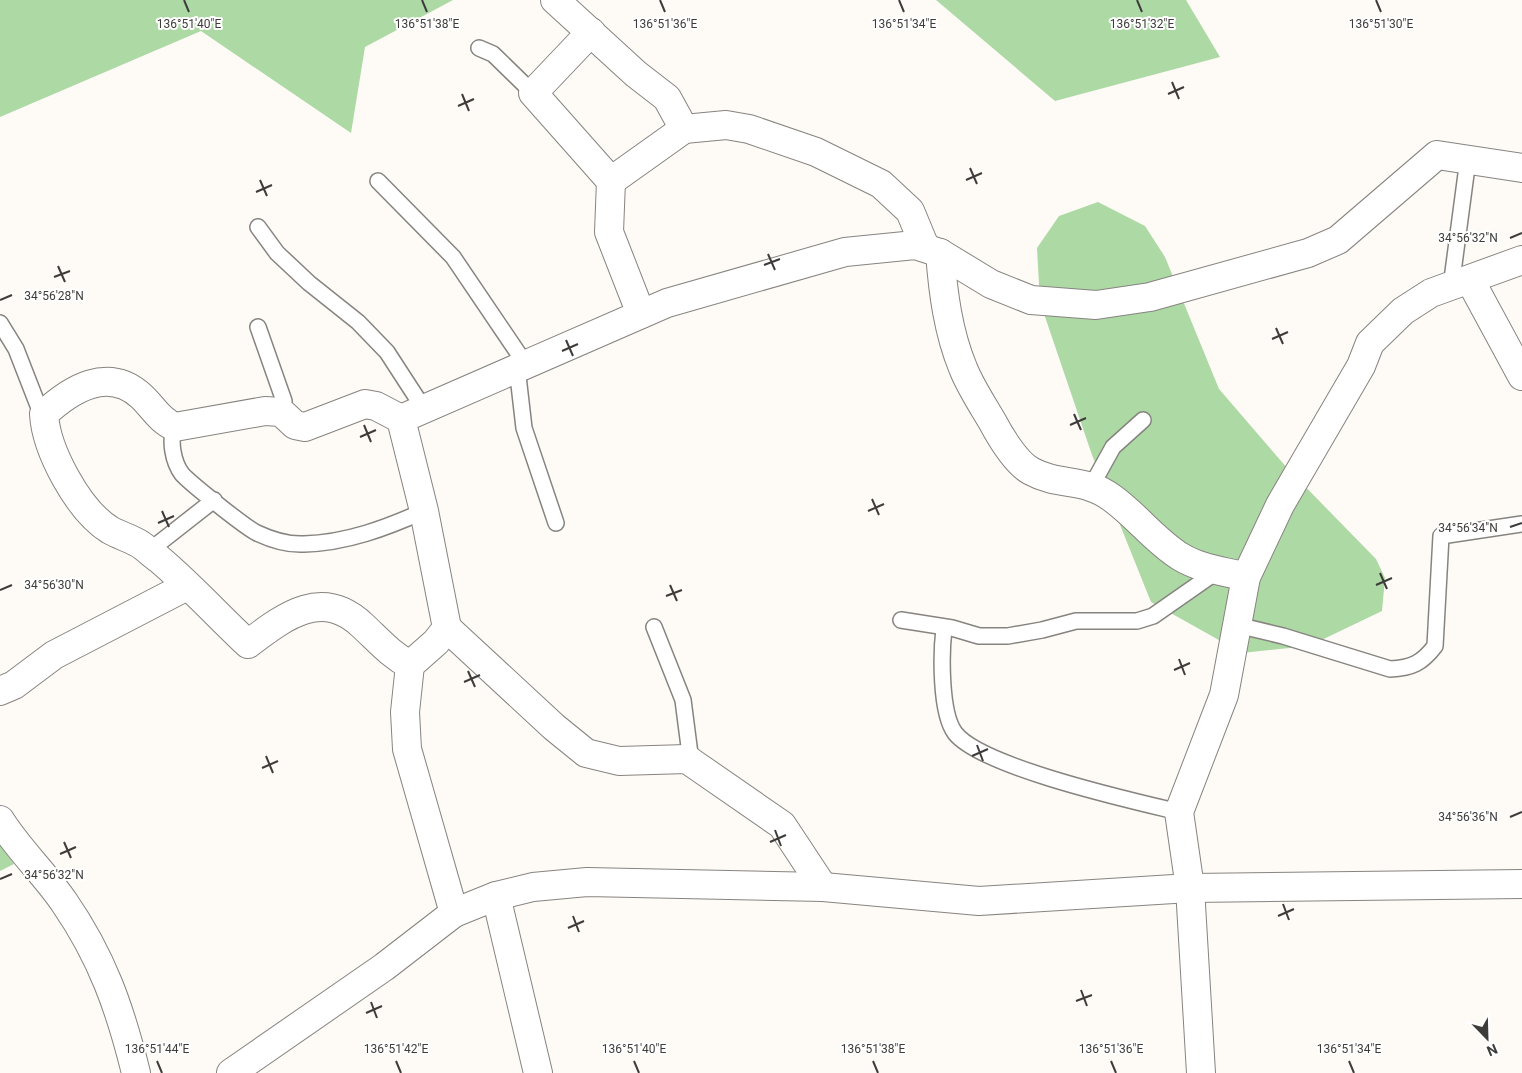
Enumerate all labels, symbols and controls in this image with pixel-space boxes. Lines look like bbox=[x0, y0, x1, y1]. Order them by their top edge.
text: 136°51'40"E bbox=[157, 17, 221, 31]
text: 136°51'38"E bbox=[395, 17, 459, 31]
text: 136°51'36"E bbox=[633, 17, 697, 31]
text: 136°51'34"E bbox=[872, 17, 936, 31]
text: 136°51'32"E bbox=[1110, 17, 1174, 31]
text: 136°51'30"E bbox=[1349, 17, 1413, 31]
text: 34°56'32"N bbox=[1438, 231, 1498, 245]
text: 34°56'28"N bbox=[24, 289, 84, 303]
text: 34°56'34"N bbox=[1438, 521, 1498, 535]
text: 34°56'30"N bbox=[24, 578, 84, 592]
text: 34°56'36"N bbox=[1438, 810, 1498, 824]
text: 34°56'32"N bbox=[24, 868, 84, 882]
north arrow bbox=[1462, 1013, 1512, 1063]
text: N bbox=[1484, 1041, 1500, 1059]
text: 136°51'44"E bbox=[125, 1042, 189, 1056]
text: 136°51'42"E bbox=[364, 1042, 428, 1056]
text: 136°51'40"E bbox=[602, 1042, 666, 1056]
text: 136°51'38"E bbox=[841, 1042, 905, 1056]
text: 136°51'36"E bbox=[1079, 1042, 1143, 1056]
text: 136°51'34"E bbox=[1317, 1042, 1381, 1056]

